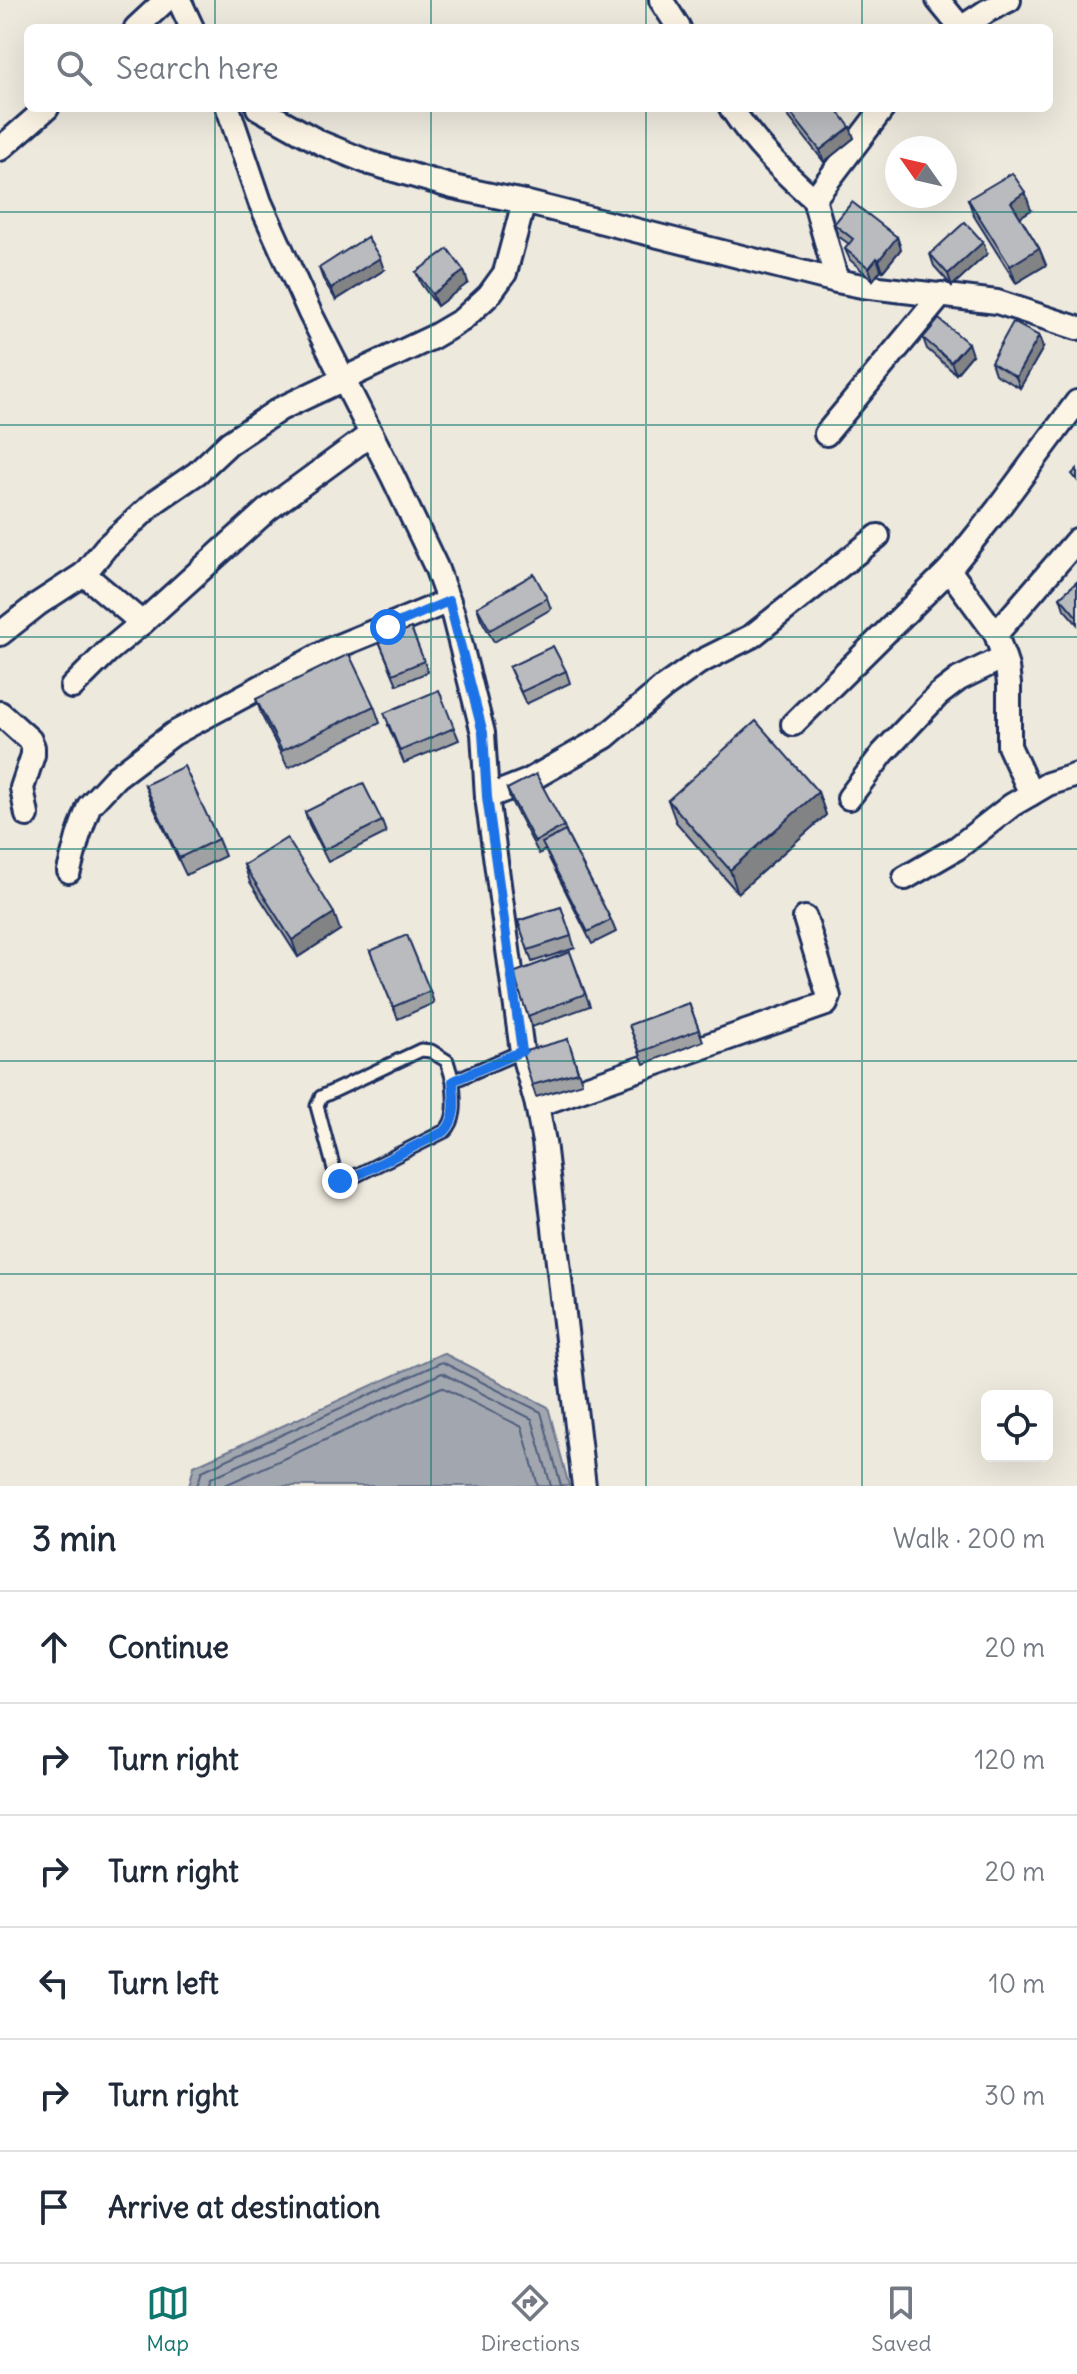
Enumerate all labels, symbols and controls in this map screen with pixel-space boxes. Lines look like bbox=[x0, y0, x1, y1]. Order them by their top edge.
search box bbox=[24, 24, 1053, 112]
icon: search bbox=[52, 46, 96, 90]
text: Search here bbox=[116, 49, 279, 87]
north arrow bbox=[885, 136, 957, 208]
route start bbox=[370, 609, 406, 645]
route end bbox=[322, 1163, 358, 1199]
map controls bbox=[981, 1390, 1053, 1462]
button: locate bbox=[981, 1390, 1053, 1462]
text: 3 min bbox=[32, 1517, 117, 1560]
text: Walk · 200 m bbox=[893, 1522, 1045, 1555]
icon: ahead bbox=[32, 1625, 76, 1669]
text: Continue bbox=[108, 1628, 229, 1666]
text: 20 m bbox=[985, 1631, 1045, 1664]
icon: right bbox=[32, 1737, 76, 1781]
text: Turn right bbox=[108, 1740, 239, 1778]
text: 120 m bbox=[974, 1743, 1045, 1776]
icon: right bbox=[32, 1849, 76, 1893]
text: Turn right bbox=[108, 1852, 239, 1890]
text: 20 m bbox=[985, 1855, 1045, 1888]
icon: left bbox=[32, 1961, 76, 2005]
text: Turn left bbox=[108, 1964, 219, 2002]
text: 10 m bbox=[989, 1967, 1045, 2000]
icon: right bbox=[32, 2073, 76, 2117]
text: Turn right bbox=[108, 2076, 239, 2114]
text: 30 m bbox=[984, 2079, 1045, 2112]
icon: arrive bbox=[32, 2185, 76, 2229]
text: Arrive at destination bbox=[108, 2188, 380, 2226]
tab: Map bbox=[146, 2281, 190, 2357]
tab: Directions bbox=[481, 2281, 580, 2357]
tab: Saved bbox=[871, 2281, 931, 2357]

